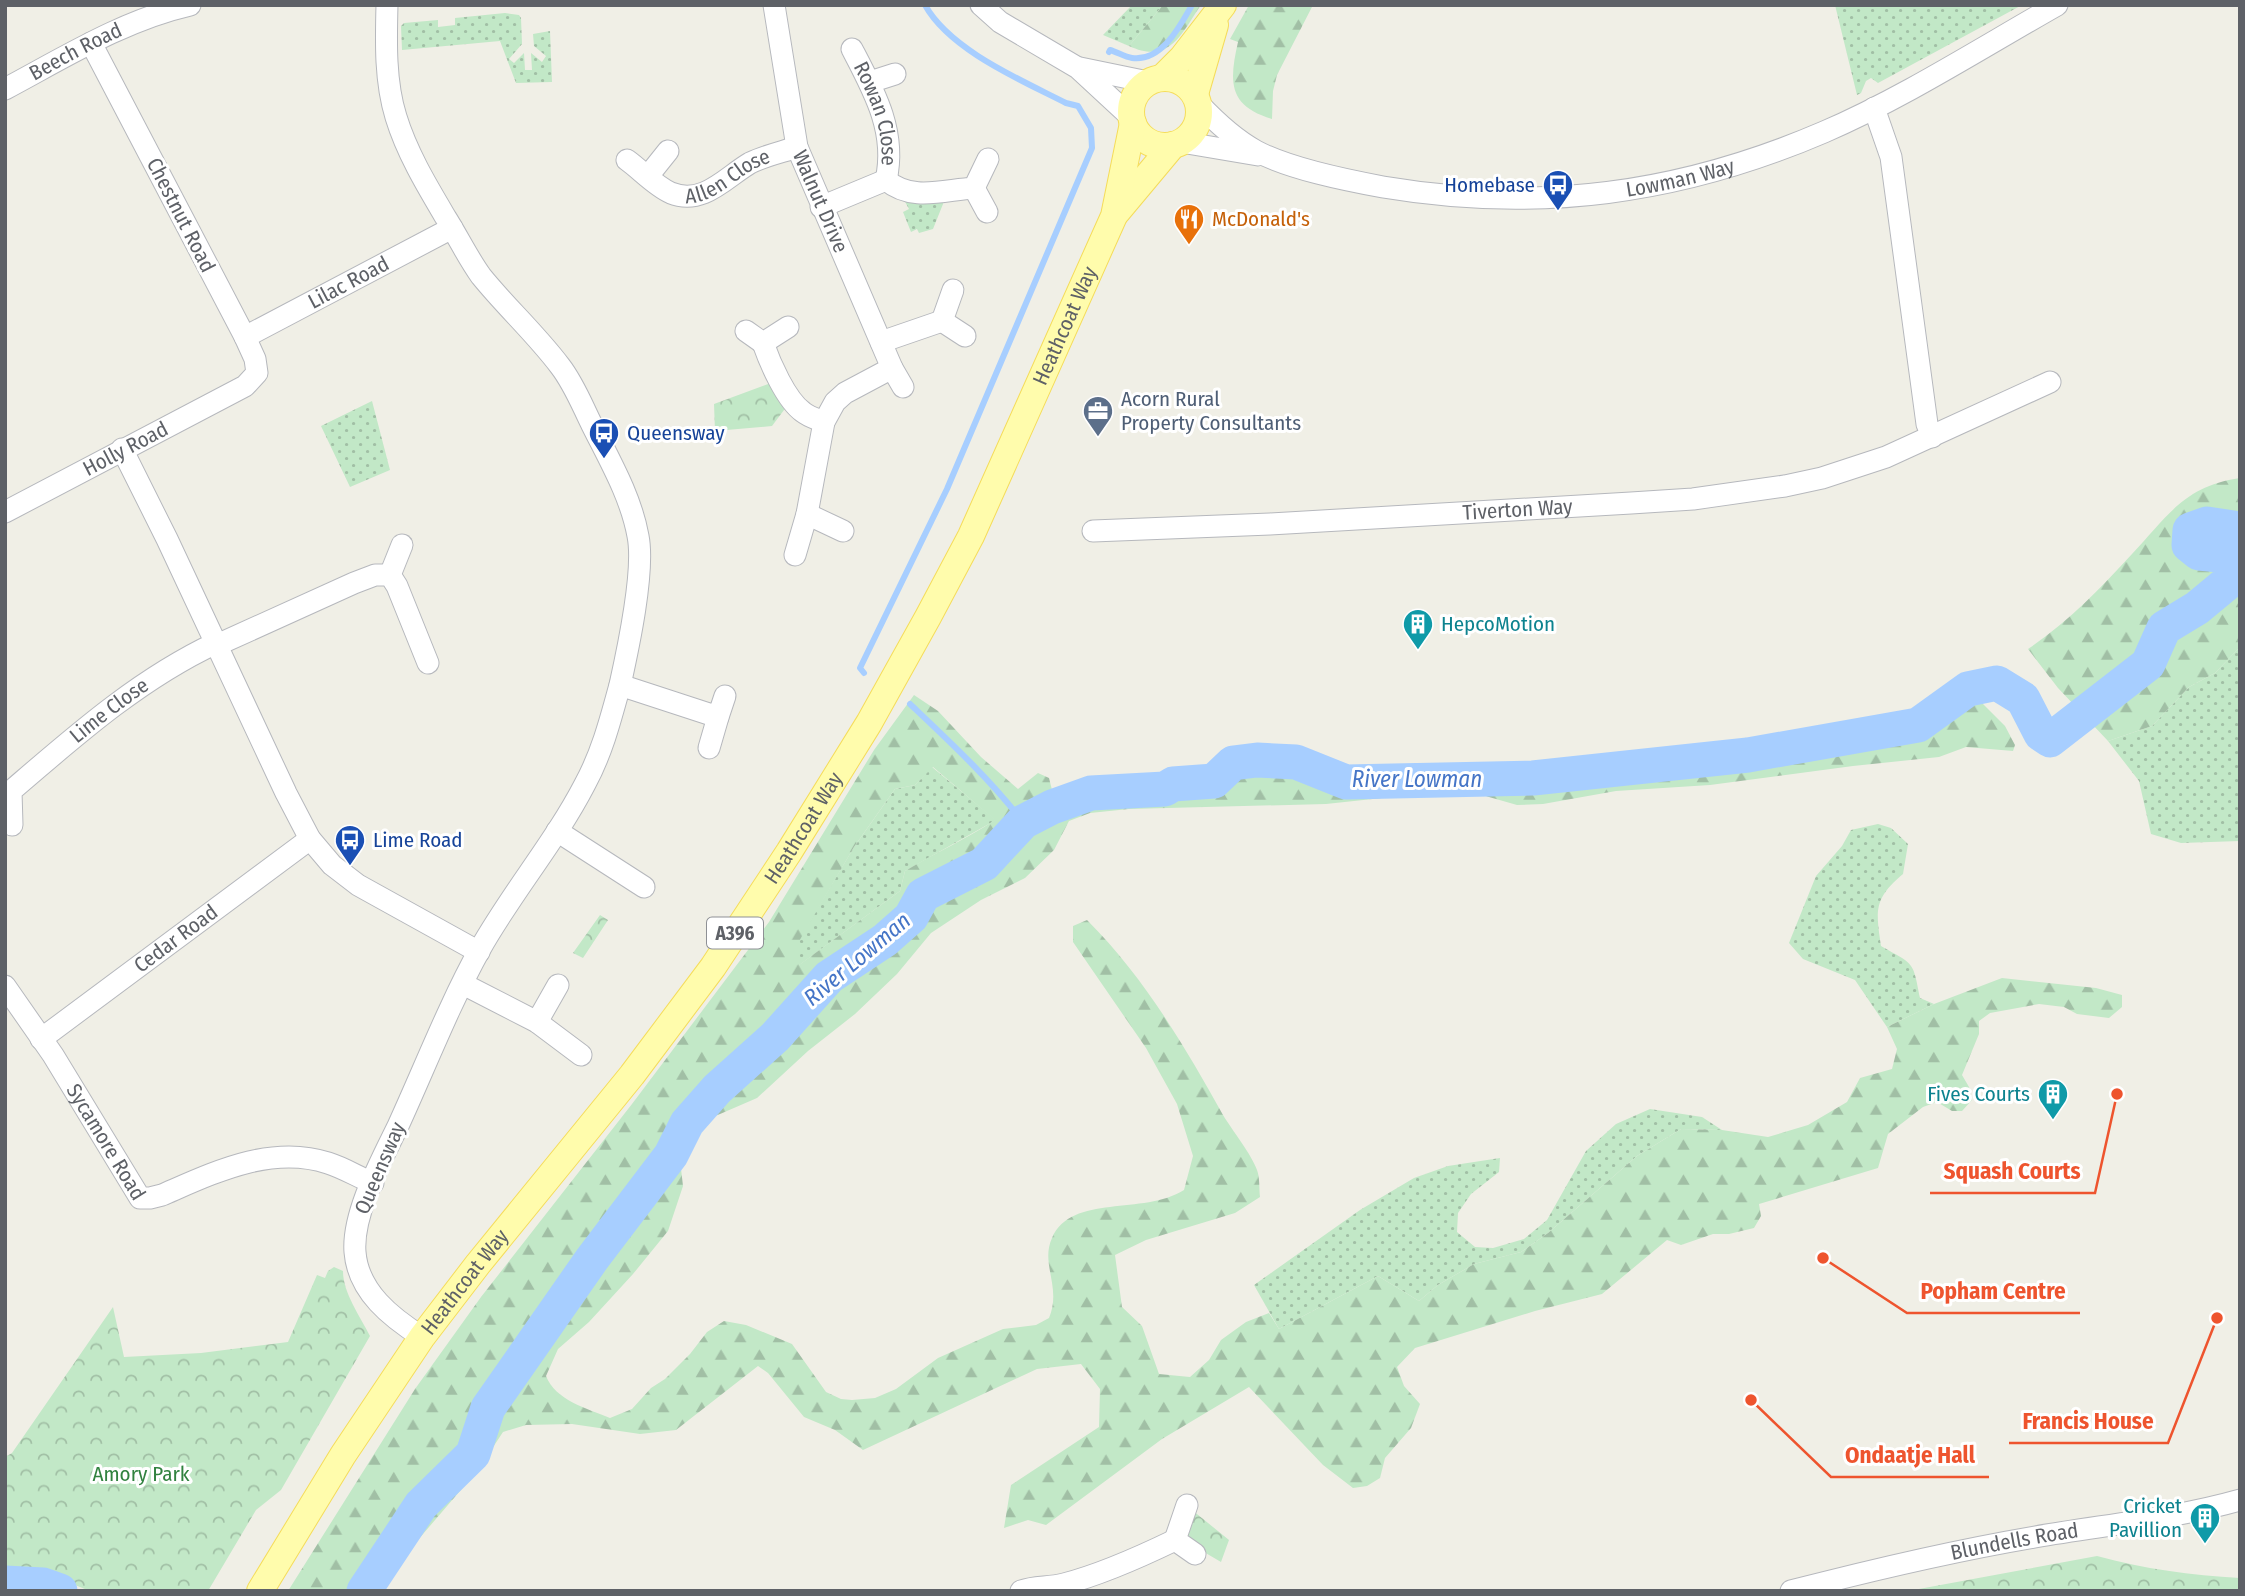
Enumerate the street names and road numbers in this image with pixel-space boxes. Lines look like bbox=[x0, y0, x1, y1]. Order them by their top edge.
street label: Beech Road bbox=[25, 17, 126, 86]
street label: Rowan Close bbox=[848, 57, 902, 166]
street label: Allen Close bbox=[684, 143, 773, 210]
street label: Walnut Drive bbox=[787, 146, 854, 257]
street label: Chestnut Road bbox=[141, 153, 221, 277]
street label: Lowman Way bbox=[1624, 153, 1738, 203]
street label: Lilac Road bbox=[304, 251, 393, 314]
street label: Heathcoat Way bbox=[1027, 262, 1103, 389]
street label: Holly Road bbox=[78, 416, 172, 482]
street label: Tiverton Way bbox=[1462, 493, 1574, 526]
street label: Lime Close bbox=[64, 672, 153, 749]
street label: Heathcoat Way bbox=[759, 767, 849, 889]
street label: Cedar Road bbox=[129, 899, 223, 978]
road number: A396 bbox=[707, 917, 763, 948]
street label: Sycamore Road bbox=[61, 1079, 151, 1205]
street label: Queensway bbox=[349, 1117, 411, 1218]
street label: Heathcoat Way bbox=[415, 1223, 515, 1340]
street label: Blundells Road bbox=[1948, 1517, 2080, 1566]

